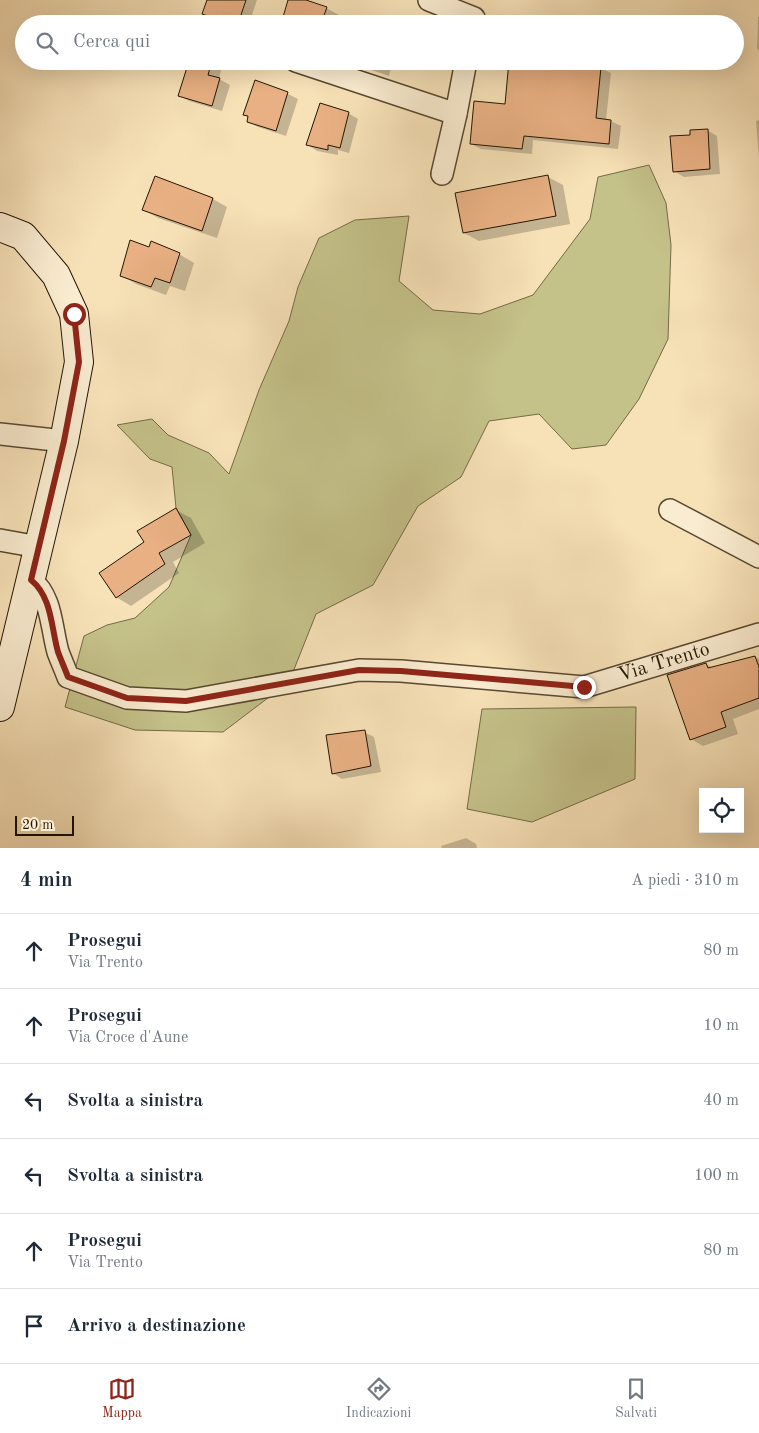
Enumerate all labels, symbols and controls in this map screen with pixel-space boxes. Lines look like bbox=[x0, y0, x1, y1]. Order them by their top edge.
search box bbox=[15, 15, 744, 70]
icon: search bbox=[33, 29, 61, 57]
text: Cerca qui bbox=[73, 33, 150, 52]
route start bbox=[63, 303, 86, 326]
street label: Via Trento bbox=[616, 639, 712, 686]
route end bbox=[573, 676, 596, 699]
map controls bbox=[699, 788, 744, 833]
button: locate bbox=[699, 788, 744, 833]
scale bar bbox=[15, 813, 74, 836]
text: 20 m bbox=[22, 818, 53, 832]
text: 4 min bbox=[20, 870, 73, 891]
text: A piedi · 310 m bbox=[631, 873, 739, 889]
text: Prosegui bbox=[67, 932, 142, 951]
icon: ahead bbox=[20, 937, 48, 965]
text: 80 m bbox=[703, 943, 739, 959]
text: Via Trento bbox=[67, 955, 143, 971]
text: Prosegui bbox=[67, 1007, 142, 1026]
icon: ahead bbox=[20, 1012, 48, 1040]
text: 10 m bbox=[703, 1018, 739, 1034]
text: Via Croce d'Aune bbox=[67, 1030, 188, 1046]
icon: left bbox=[20, 1087, 48, 1115]
text: Svolta a sinistra bbox=[67, 1092, 203, 1111]
text: 40 m bbox=[703, 1093, 739, 1109]
icon: left bbox=[20, 1162, 48, 1190]
text: Svolta a sinistra bbox=[67, 1167, 203, 1186]
text: 100 m bbox=[694, 1168, 739, 1184]
text: Prosegui bbox=[67, 1232, 142, 1251]
icon: ahead bbox=[20, 1237, 48, 1265]
text: 80 m bbox=[703, 1243, 739, 1259]
text: Via Trento bbox=[67, 1255, 143, 1271]
icon: arrive bbox=[20, 1312, 48, 1340]
text: Arrivo a destinazione bbox=[67, 1317, 246, 1336]
tab: Mappa bbox=[102, 1375, 142, 1422]
tab: Indicazioni bbox=[346, 1375, 411, 1422]
tab: Salvati bbox=[615, 1375, 657, 1422]

